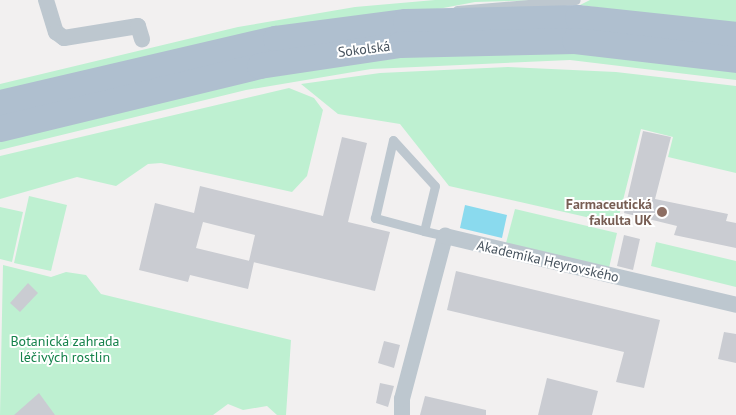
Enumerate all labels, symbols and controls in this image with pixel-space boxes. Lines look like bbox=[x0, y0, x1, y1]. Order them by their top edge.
street label: Sokolská bbox=[337, 37, 391, 61]
place label: Farmaceutická fakulta UK bbox=[566, 196, 652, 228]
marker: Farmaceutická fakulta UK bbox=[656, 206, 668, 218]
street label: Akademika Heyrovského bbox=[475, 236, 621, 286]
park label: Botanická zahrada léčivých rostlin bbox=[10, 333, 120, 366]

